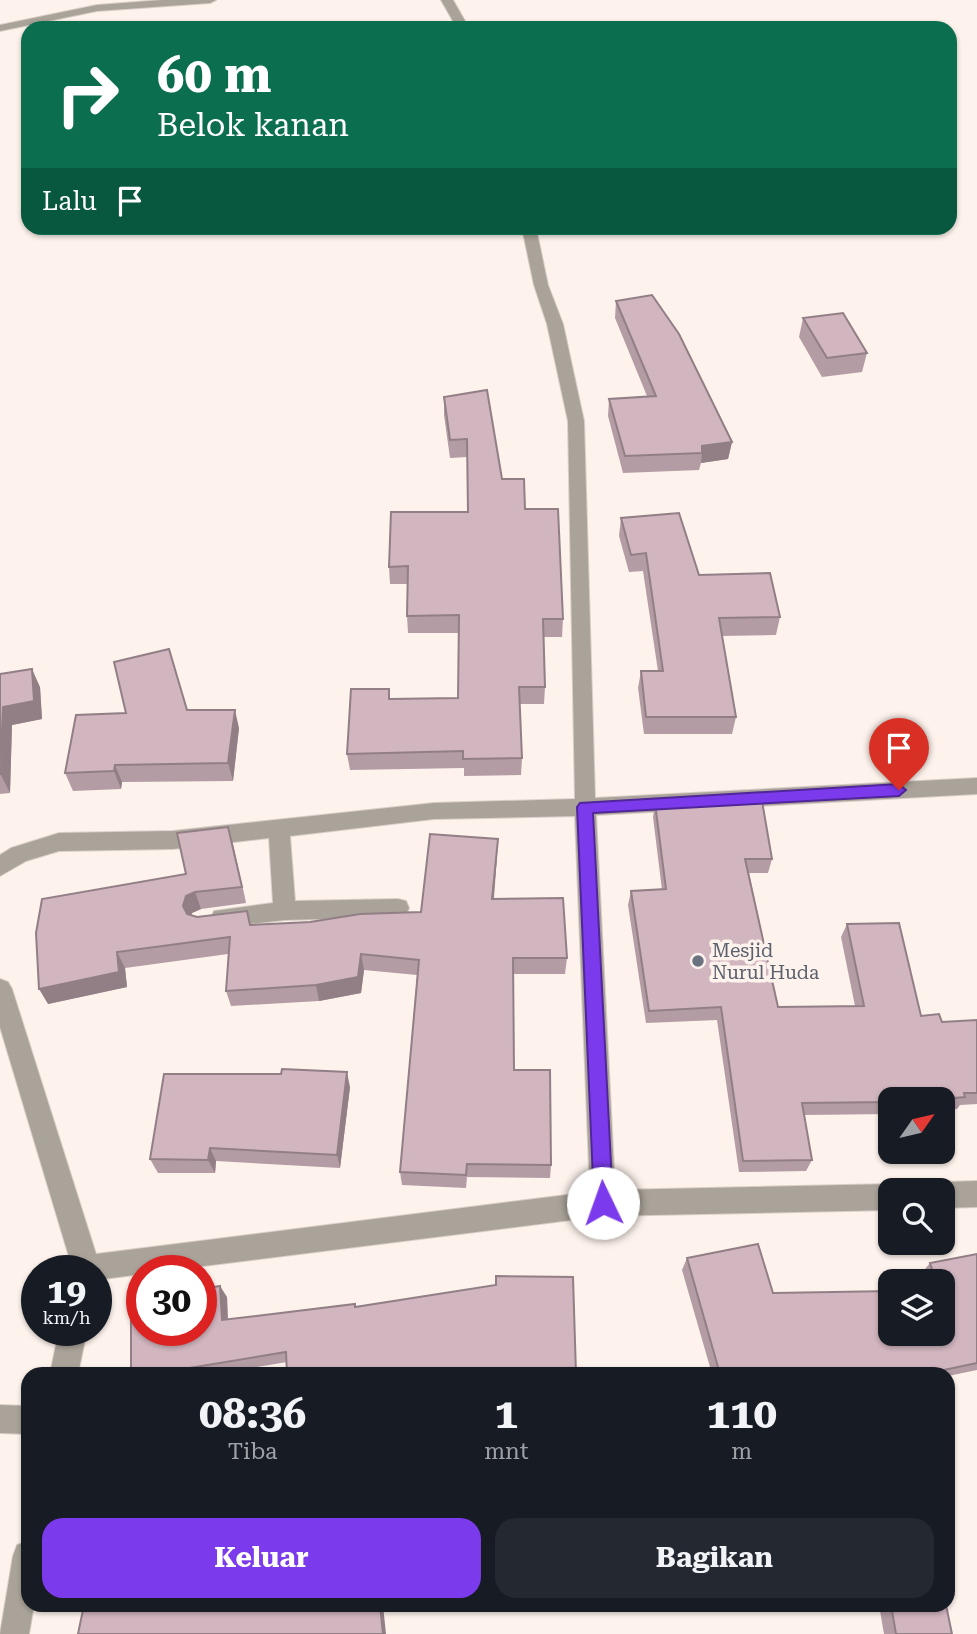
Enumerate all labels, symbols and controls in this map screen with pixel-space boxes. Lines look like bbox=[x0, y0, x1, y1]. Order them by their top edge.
text: 60 m bbox=[157, 47, 272, 104]
icon: right bbox=[42, 49, 133, 140]
text: Belok kanan bbox=[157, 106, 349, 144]
icon: arrive bbox=[111, 182, 149, 220]
text: Lalu bbox=[42, 186, 97, 216]
pin bbox=[869, 718, 929, 790]
icon: arrive bbox=[880, 729, 918, 767]
place label: Mesjid Nurul Huda bbox=[712, 939, 820, 984]
marker: Mesjid Nurul Huda bbox=[690, 953, 706, 969]
north arrow bbox=[878, 1087, 956, 1164]
map controls bbox=[878, 1087, 955, 1346]
position arrow bbox=[566, 1166, 640, 1240]
button: search bbox=[878, 1178, 955, 1255]
speed limit sign: 30 bbox=[126, 1255, 217, 1346]
button: layers bbox=[878, 1269, 955, 1346]
text: 19 bbox=[47, 1271, 86, 1312]
text: km/h bbox=[42, 1307, 91, 1328]
text: 08:36 bbox=[199, 1389, 306, 1438]
text: 1 bbox=[495, 1389, 518, 1438]
text: 110 bbox=[706, 1389, 777, 1438]
text: Tiba bbox=[228, 1438, 277, 1465]
text: mnt bbox=[484, 1438, 529, 1465]
text: m bbox=[731, 1438, 752, 1465]
button: Keluar bbox=[42, 1518, 481, 1598]
button: Bagikan bbox=[495, 1518, 934, 1598]

